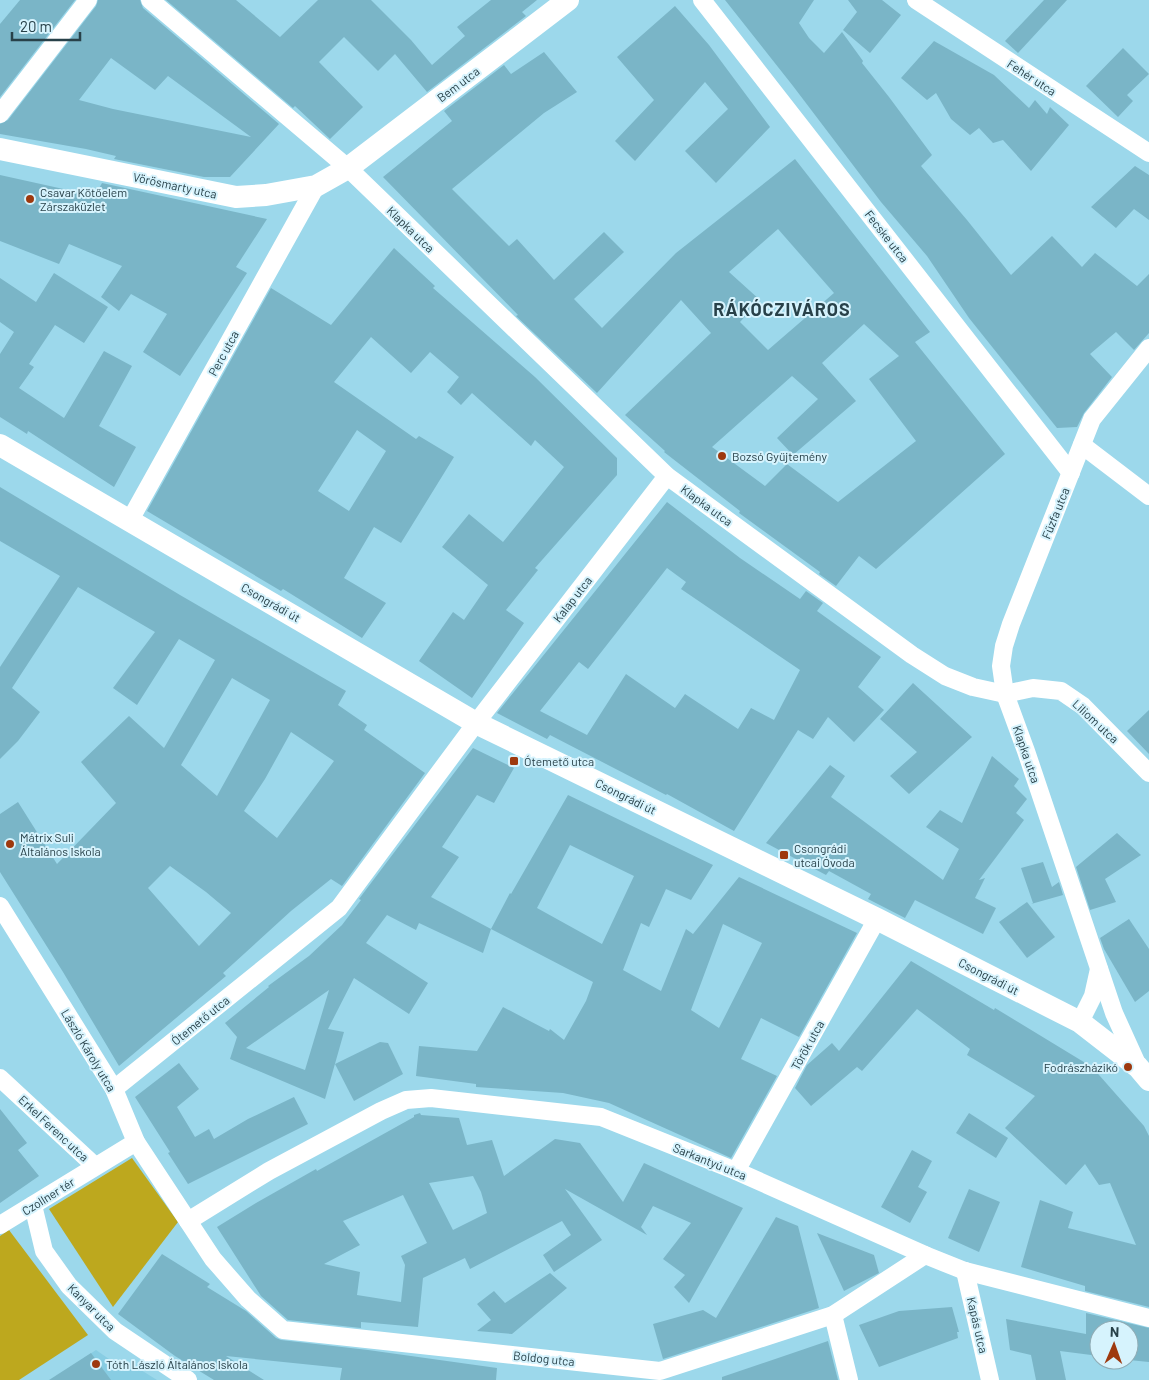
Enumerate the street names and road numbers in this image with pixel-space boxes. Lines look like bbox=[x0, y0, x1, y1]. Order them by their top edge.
street label: Fehér utca bbox=[1005, 56, 1059, 98]
street label: Bem utca bbox=[434, 64, 482, 104]
street label: Vörösmarty utca bbox=[132, 169, 218, 201]
street label: Klapka utca bbox=[384, 203, 438, 255]
street label: Fecske utca bbox=[862, 207, 912, 265]
street label: Perc utca bbox=[205, 328, 241, 378]
street label: Klapka utca bbox=[679, 482, 735, 528]
street label: Fűzfa utca bbox=[1038, 485, 1072, 541]
street label: Kalap utca bbox=[550, 573, 594, 625]
street label: Csongrádi út bbox=[239, 580, 303, 624]
street label: Liliom utca bbox=[1070, 696, 1122, 746]
street label: Klapka utca bbox=[1011, 723, 1043, 785]
street label: Csongrádi út bbox=[593, 775, 659, 817]
street label: Csongrádi út bbox=[957, 955, 1021, 997]
street label: Ótemető utca bbox=[168, 992, 232, 1048]
street label: László Károly utca bbox=[59, 1006, 119, 1094]
street label: Török utca bbox=[788, 1018, 826, 1072]
street label: Erkel Ferenc utca bbox=[16, 1092, 92, 1164]
street label: Sarkantyú utca bbox=[671, 1140, 749, 1182]
street label: Czollner tér bbox=[19, 1174, 77, 1218]
street label: Kanyar utca bbox=[65, 1280, 119, 1334]
street label: Kapás utca bbox=[965, 1295, 991, 1355]
street label: Boldog utca bbox=[513, 1348, 575, 1368]

